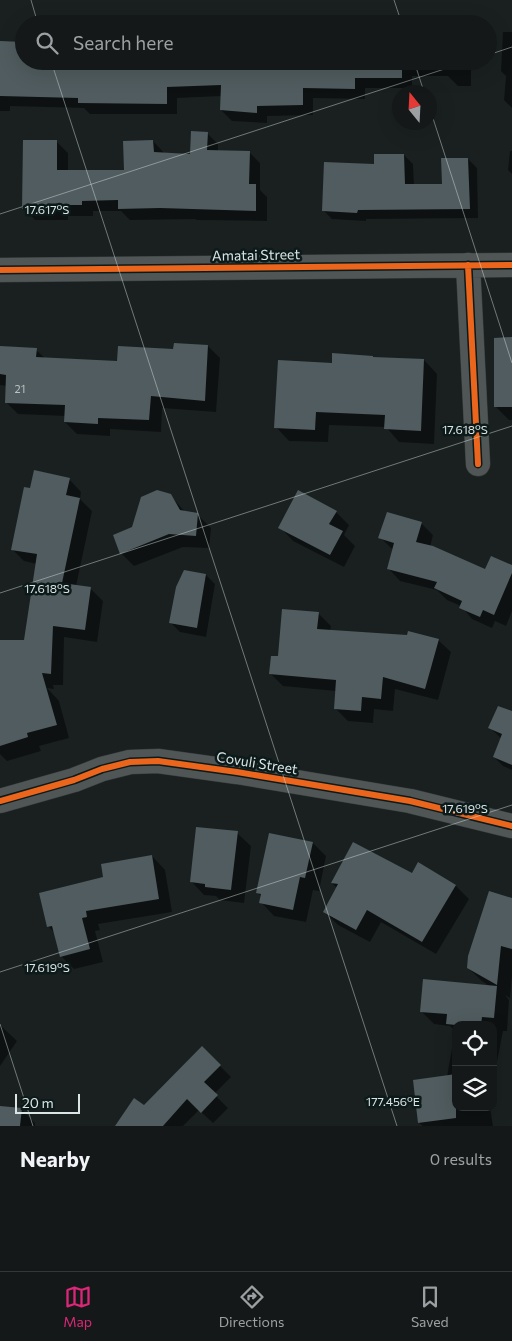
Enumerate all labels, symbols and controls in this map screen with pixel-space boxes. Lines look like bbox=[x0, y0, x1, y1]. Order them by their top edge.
search box bbox=[15, 15, 497, 70]
icon: search bbox=[33, 29, 61, 57]
text: Search here bbox=[73, 31, 173, 54]
north arrow bbox=[392, 85, 437, 130]
text: 17.617°S bbox=[25, 202, 69, 216]
street label: Amatai Street bbox=[212, 245, 300, 264]
house number: 21 bbox=[15, 382, 25, 395]
text: 17.618°S bbox=[442, 422, 488, 436]
text: 17.618°S bbox=[24, 581, 70, 595]
street label: Covuli Street bbox=[215, 748, 299, 777]
text: 17.619°S bbox=[442, 801, 488, 815]
text: 17.619°S bbox=[24, 960, 70, 974]
map controls bbox=[452, 1021, 497, 1111]
button: locate bbox=[452, 1021, 497, 1066]
button: layers bbox=[452, 1066, 497, 1111]
scale bar bbox=[15, 1091, 80, 1114]
text: 20 m bbox=[22, 1094, 54, 1111]
text: 177.456°E bbox=[366, 1094, 420, 1108]
text: Nearby bbox=[20, 1146, 90, 1171]
text: 0 results bbox=[430, 1149, 492, 1168]
tab: Map bbox=[63, 1283, 92, 1330]
tab: Directions bbox=[219, 1283, 284, 1330]
tab: Saved bbox=[411, 1283, 449, 1330]

